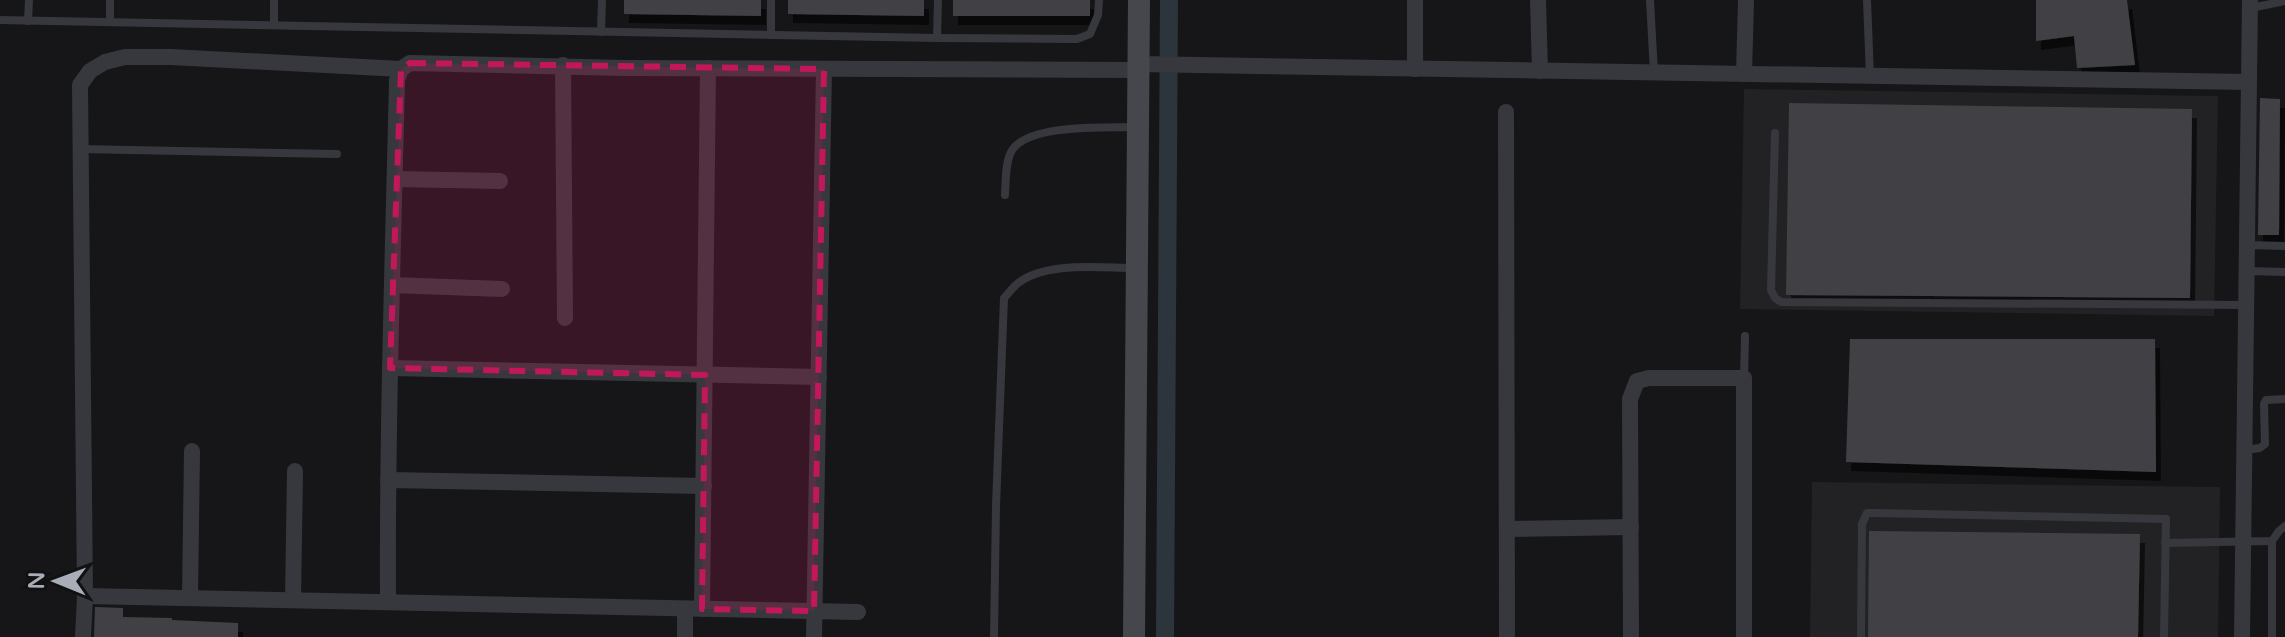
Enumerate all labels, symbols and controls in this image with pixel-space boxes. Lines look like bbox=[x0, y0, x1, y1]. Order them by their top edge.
north arrow bbox=[16, 541, 96, 621]
text: N bbox=[24, 572, 50, 590]

